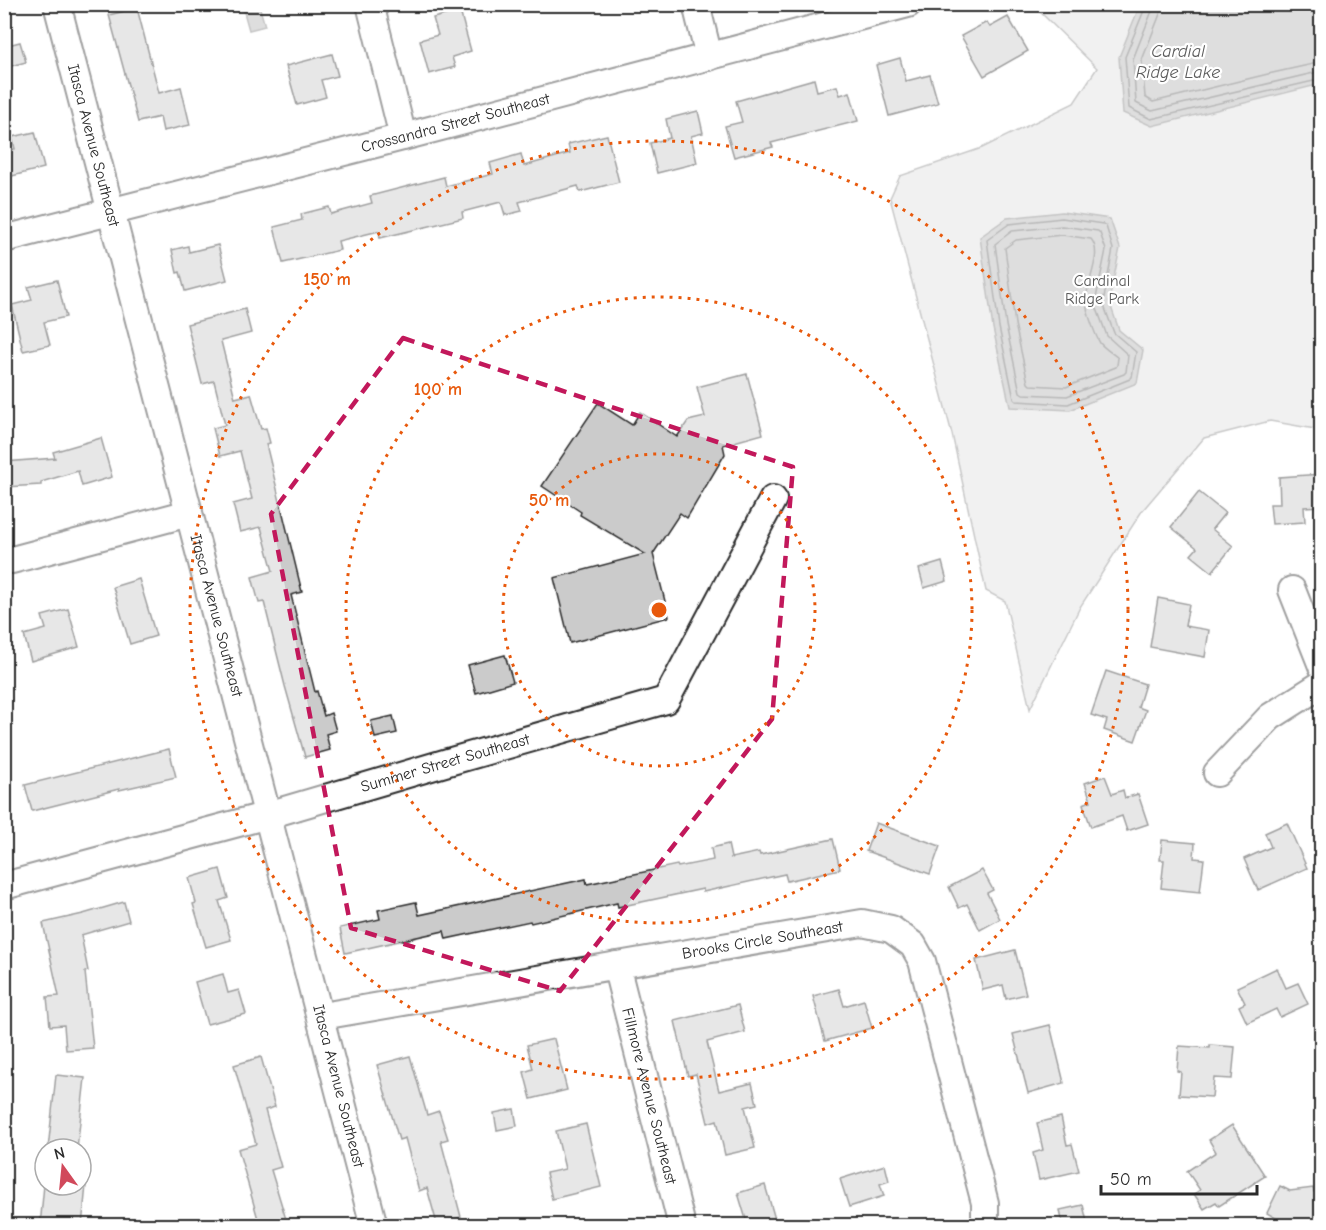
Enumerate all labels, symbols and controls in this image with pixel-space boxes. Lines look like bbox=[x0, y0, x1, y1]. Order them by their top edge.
water label: Cardial Ridge Lake bbox=[1136, 41, 1220, 83]
street label: Itasca Avenue Southeast bbox=[64, 62, 123, 229]
street label: Crossandra Street Southeast bbox=[359, 90, 552, 156]
text: 150 m bbox=[303, 269, 351, 290]
park label: Cardinal Ridge Park bbox=[1065, 272, 1139, 308]
text: 100 m bbox=[414, 379, 462, 400]
text: 50 m bbox=[529, 490, 569, 511]
street label: Itasca Avenue Southeast bbox=[186, 533, 246, 699]
centre of rings bbox=[649, 600, 669, 620]
street label: Summer Street Southeast bbox=[359, 730, 532, 796]
street label: Brooks Circle Southeast bbox=[681, 917, 845, 963]
street label: Itasca Avenue Southeast bbox=[309, 1003, 368, 1169]
street label: Fillmore Avenue Southeast bbox=[618, 1006, 680, 1186]
north arrow bbox=[33, 1137, 93, 1197]
text: N bbox=[52, 1143, 67, 1164]
scale bar bbox=[1101, 1158, 1257, 1196]
text: 50 m bbox=[1110, 1169, 1152, 1190]

